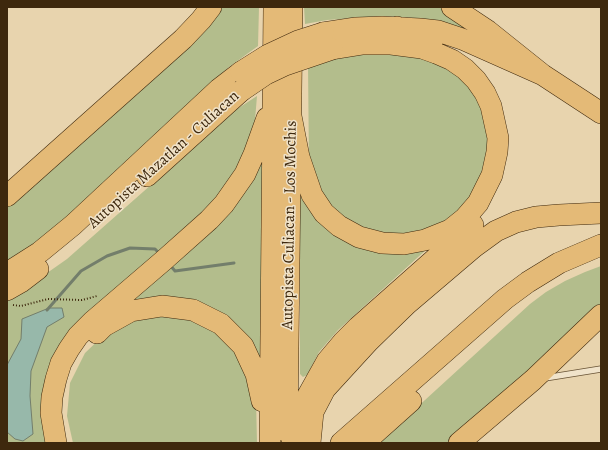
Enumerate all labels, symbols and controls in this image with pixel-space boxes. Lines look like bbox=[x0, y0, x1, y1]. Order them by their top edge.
street label: Autopista Mazatlan - Culiacan bbox=[84, 87, 244, 233]
street label: Autopista Culiacan - Los Mochis bbox=[279, 120, 301, 330]

